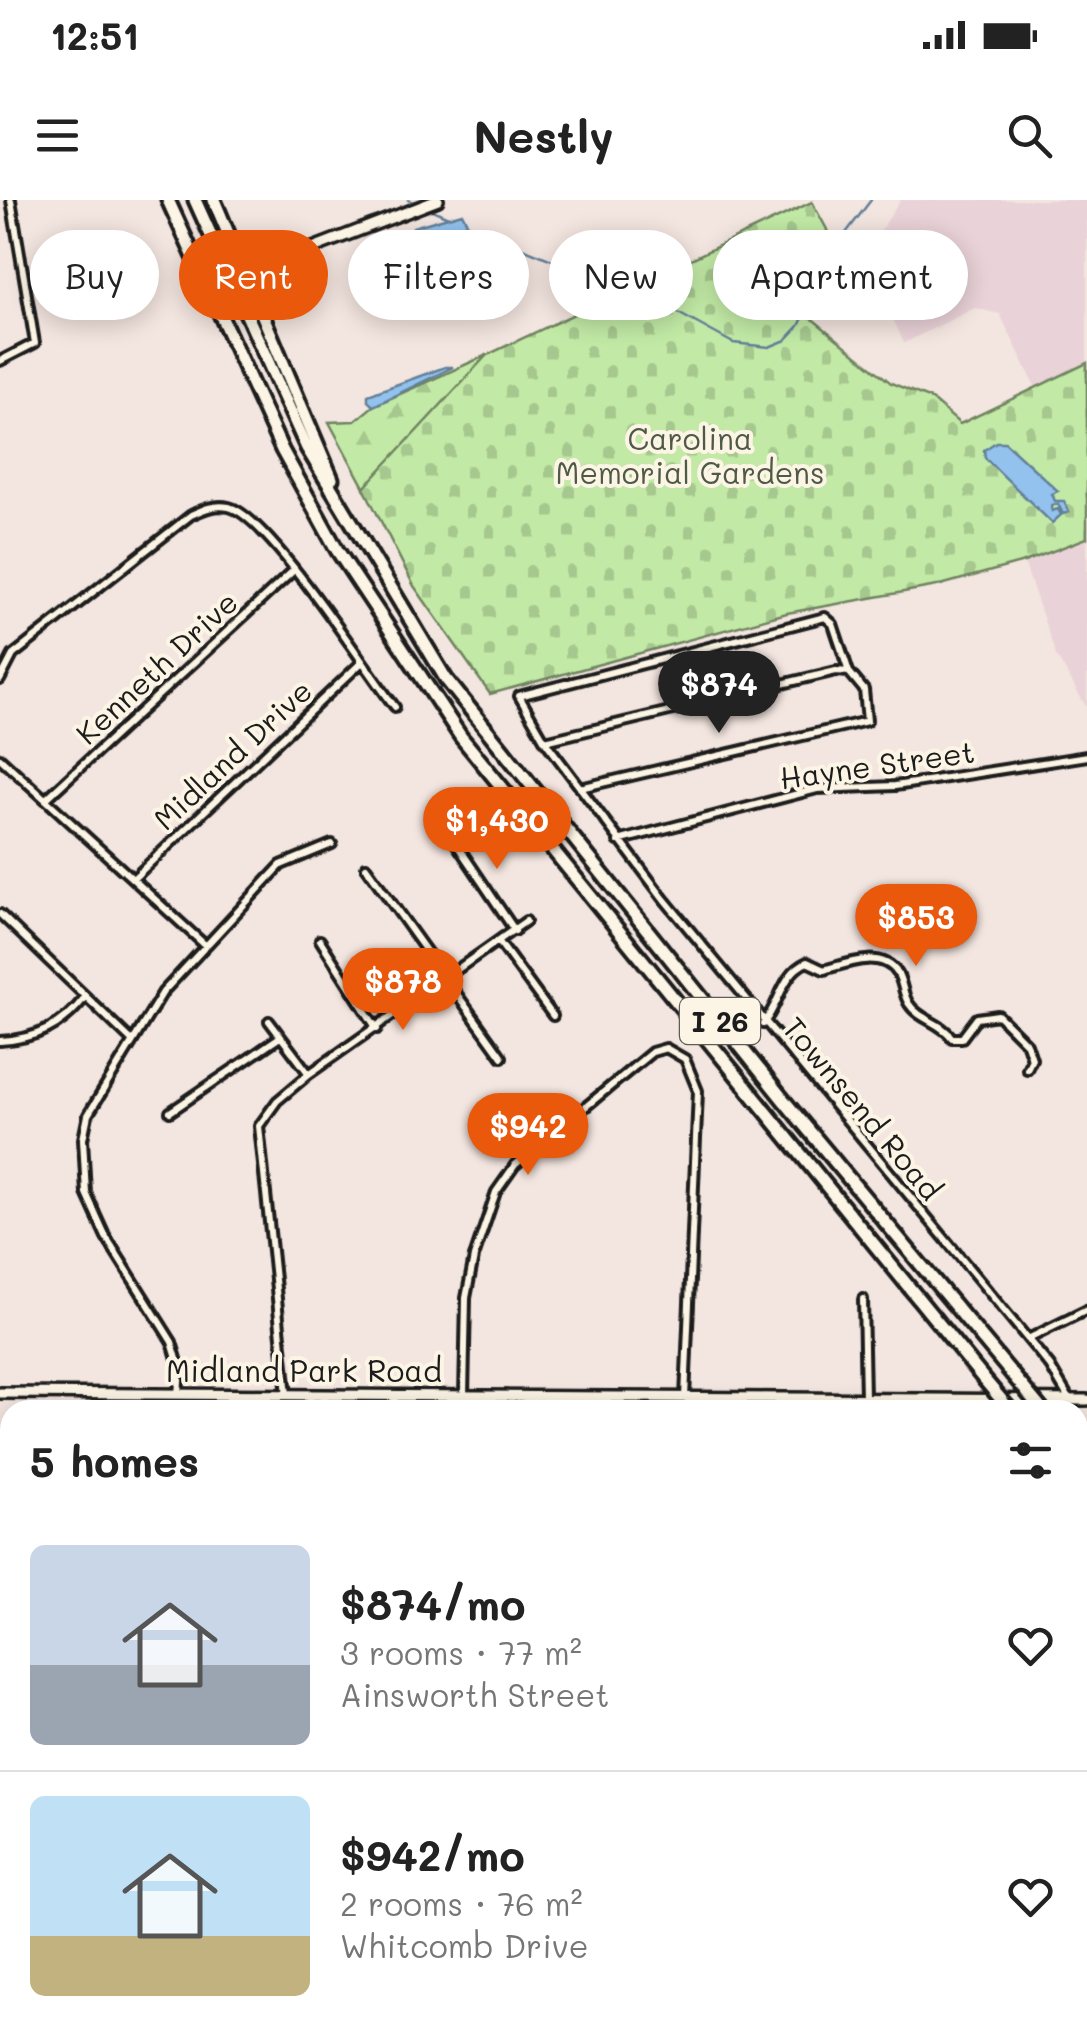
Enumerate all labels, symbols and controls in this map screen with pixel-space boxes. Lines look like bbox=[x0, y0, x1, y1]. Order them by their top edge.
text: 12:51 bbox=[50, 10, 139, 60]
text: Nestly bbox=[473, 106, 614, 164]
icon: menu bbox=[30, 108, 85, 163]
icon: search bbox=[1002, 108, 1057, 163]
chip: Buy bbox=[30, 230, 159, 320]
chip: Rent bbox=[179, 230, 328, 320]
chip: Filters bbox=[348, 230, 529, 320]
chip: New bbox=[549, 230, 693, 320]
chip: Apartment bbox=[713, 230, 968, 320]
park label: Carolina Memorial Gardens bbox=[555, 418, 825, 492]
street label: Kenneth Drive bbox=[66, 582, 246, 752]
pin: $874 bbox=[660, 651, 778, 736]
text: $874 bbox=[680, 662, 758, 704]
street label: Midland Drive bbox=[144, 670, 320, 838]
street label: Hayne Street bbox=[777, 731, 977, 797]
pin: $1,430 bbox=[416, 787, 578, 872]
text: $1,430 bbox=[445, 798, 549, 840]
pin: $853 bbox=[857, 884, 975, 969]
text: $853 bbox=[877, 895, 955, 937]
pin: $878 bbox=[344, 948, 462, 1033]
text: $878 bbox=[364, 959, 442, 1001]
road number: I 26 bbox=[680, 998, 760, 1044]
street label: Townsend Road bbox=[775, 1008, 951, 1208]
pin: $942 bbox=[469, 1093, 587, 1178]
text: $942 bbox=[489, 1104, 567, 1146]
street label: Midland Park Road bbox=[166, 1350, 442, 1390]
text: 5 homes bbox=[30, 1433, 199, 1488]
icon: filters bbox=[1003, 1433, 1058, 1488]
text: $874/mo bbox=[340, 1576, 525, 1631]
icon: home bbox=[110, 1585, 230, 1705]
icon: heart bbox=[1003, 1618, 1058, 1673]
text: 3 rooms · 77 m² bbox=[340, 1631, 582, 1673]
text: Ainsworth Street bbox=[340, 1673, 609, 1715]
text: $942/mo bbox=[340, 1827, 525, 1882]
icon: home bbox=[110, 1836, 230, 1956]
icon: heart bbox=[1003, 1869, 1058, 1924]
text: 2 rooms · 76 m² bbox=[340, 1882, 583, 1924]
text: Whitcomb Drive bbox=[340, 1924, 589, 1966]

